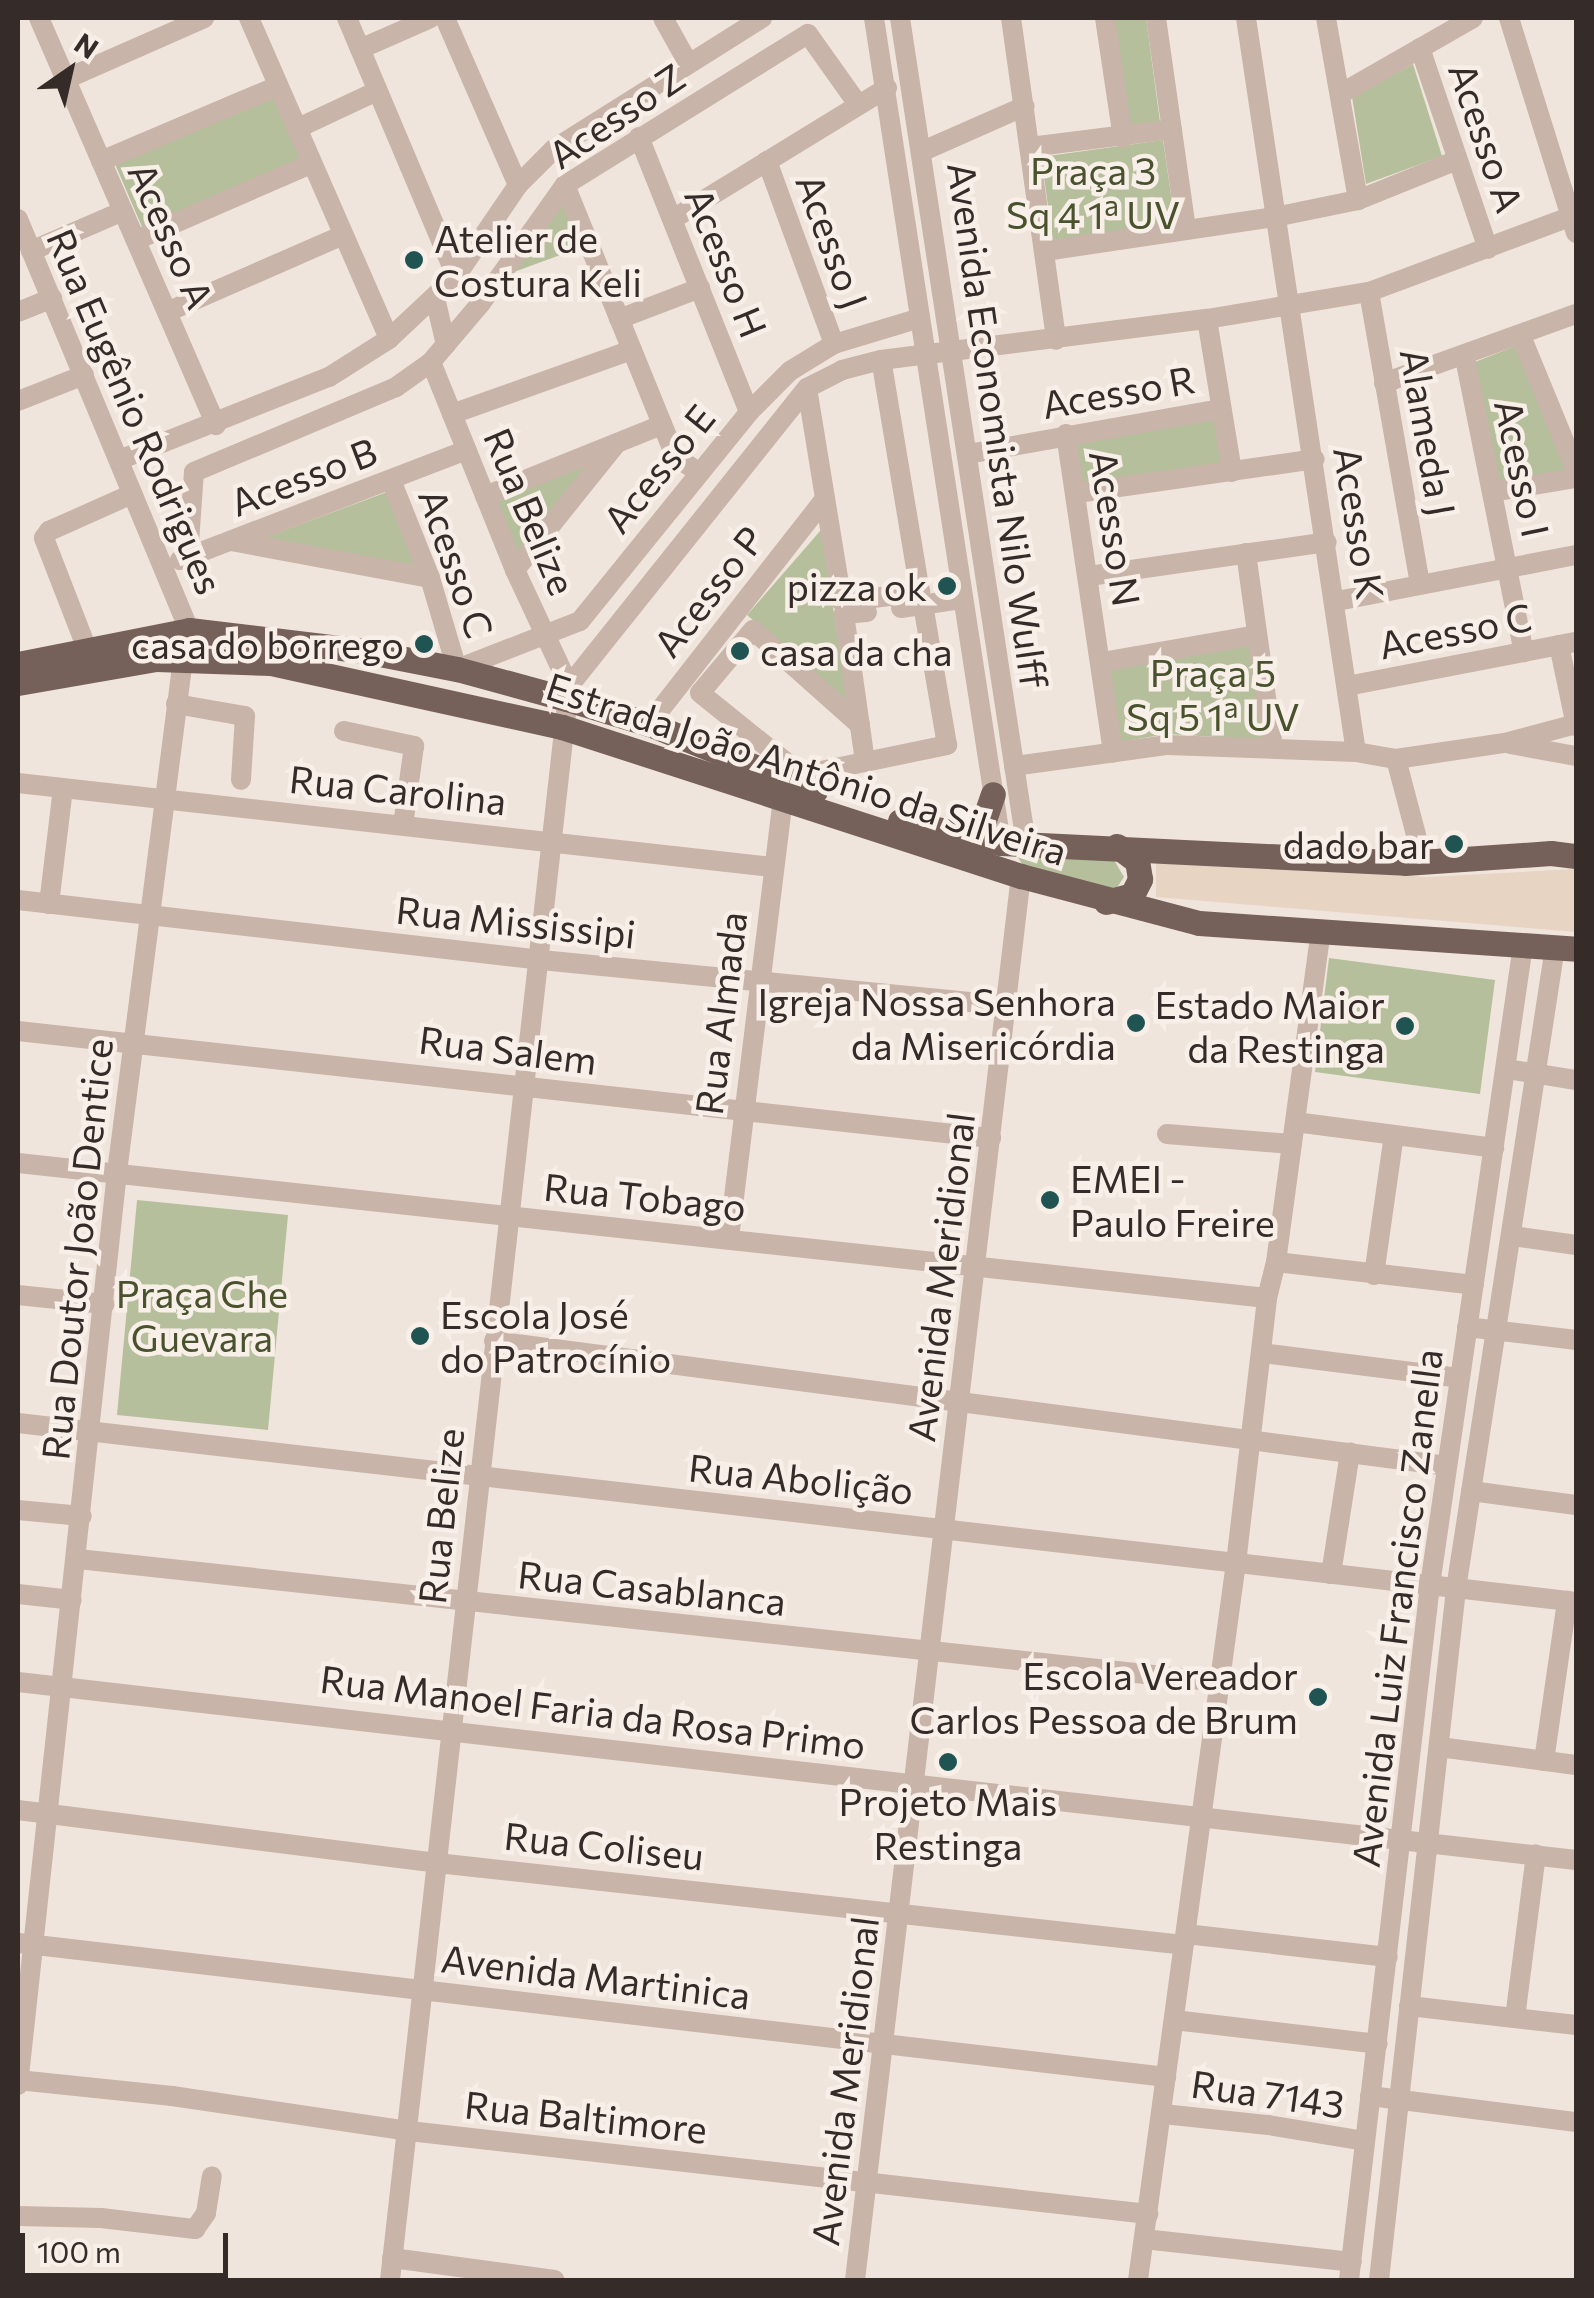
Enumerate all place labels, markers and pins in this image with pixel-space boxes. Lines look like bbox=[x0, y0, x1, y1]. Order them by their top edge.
place label: Atelier de Costura Keli bbox=[434, 215, 642, 304]
marker: Atelier de Costura Keli bbox=[403, 249, 425, 271]
place label: pizza ok bbox=[787, 563, 927, 609]
marker: pizza ok bbox=[936, 575, 958, 597]
place label: casa do borrego bbox=[131, 621, 404, 667]
place label: casa da cha bbox=[760, 628, 953, 674]
marker: casa do borrego bbox=[413, 633, 435, 655]
marker: casa da cha bbox=[729, 640, 751, 662]
place label: dado bar bbox=[1283, 821, 1434, 867]
marker: dado bar bbox=[1443, 833, 1465, 855]
place label: Igreja Nossa Senhora da Misericórdia bbox=[757, 978, 1116, 1068]
place label: Estado Maior da Restinga bbox=[1154, 981, 1385, 1070]
marker: Igreja Nossa Senhora da Misericórdia bbox=[1125, 1012, 1147, 1034]
marker: Estado Maior da Restinga bbox=[1394, 1015, 1416, 1037]
place label: EMEI - Paulo Freire bbox=[1070, 1155, 1275, 1244]
marker: EMEI - Paulo Freire bbox=[1039, 1189, 1061, 1211]
place label: Escola José do Patrocínio bbox=[440, 1291, 671, 1380]
marker: Escola José do Patrocínio bbox=[409, 1325, 431, 1347]
place label: Escola Vereador Carlos Pessoa de Brum bbox=[909, 1652, 1298, 1742]
marker: Escola Vereador Carlos Pessoa de Brum bbox=[1307, 1686, 1329, 1708]
marker: Projeto Mais Restinga bbox=[937, 1751, 959, 1773]
place label: Projeto Mais Restinga bbox=[839, 1778, 1057, 1868]

